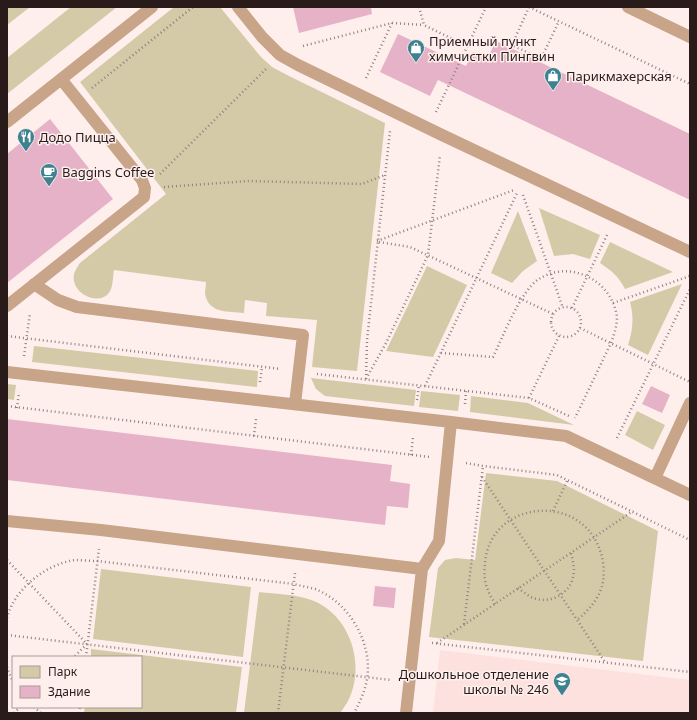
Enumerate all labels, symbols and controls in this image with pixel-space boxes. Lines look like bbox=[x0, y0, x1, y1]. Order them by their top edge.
place label: Приемный пункт химчистки Пингвин bbox=[429, 32, 555, 65]
shop icon: Приемный пункт химчистки Пингвин bbox=[406, 38, 426, 63]
shop icon: Парикмахерская bbox=[543, 66, 563, 91]
place label: Парикмахерская bbox=[566, 67, 672, 85]
restaurant icon: Додо Пицца bbox=[16, 127, 36, 152]
place label: Додо Пицца bbox=[39, 128, 116, 146]
cafe icon: Baggins Coffee bbox=[39, 162, 59, 187]
place label: Baggins Coffee bbox=[62, 163, 154, 181]
legend bbox=[12, 656, 142, 708]
text: Парк bbox=[48, 663, 78, 680]
place label: Дошкольное отделение школы № 246 bbox=[399, 665, 549, 698]
school or university icon: Дошкольное отделение школы № 246 bbox=[552, 671, 572, 696]
text: Здание bbox=[48, 683, 91, 700]

